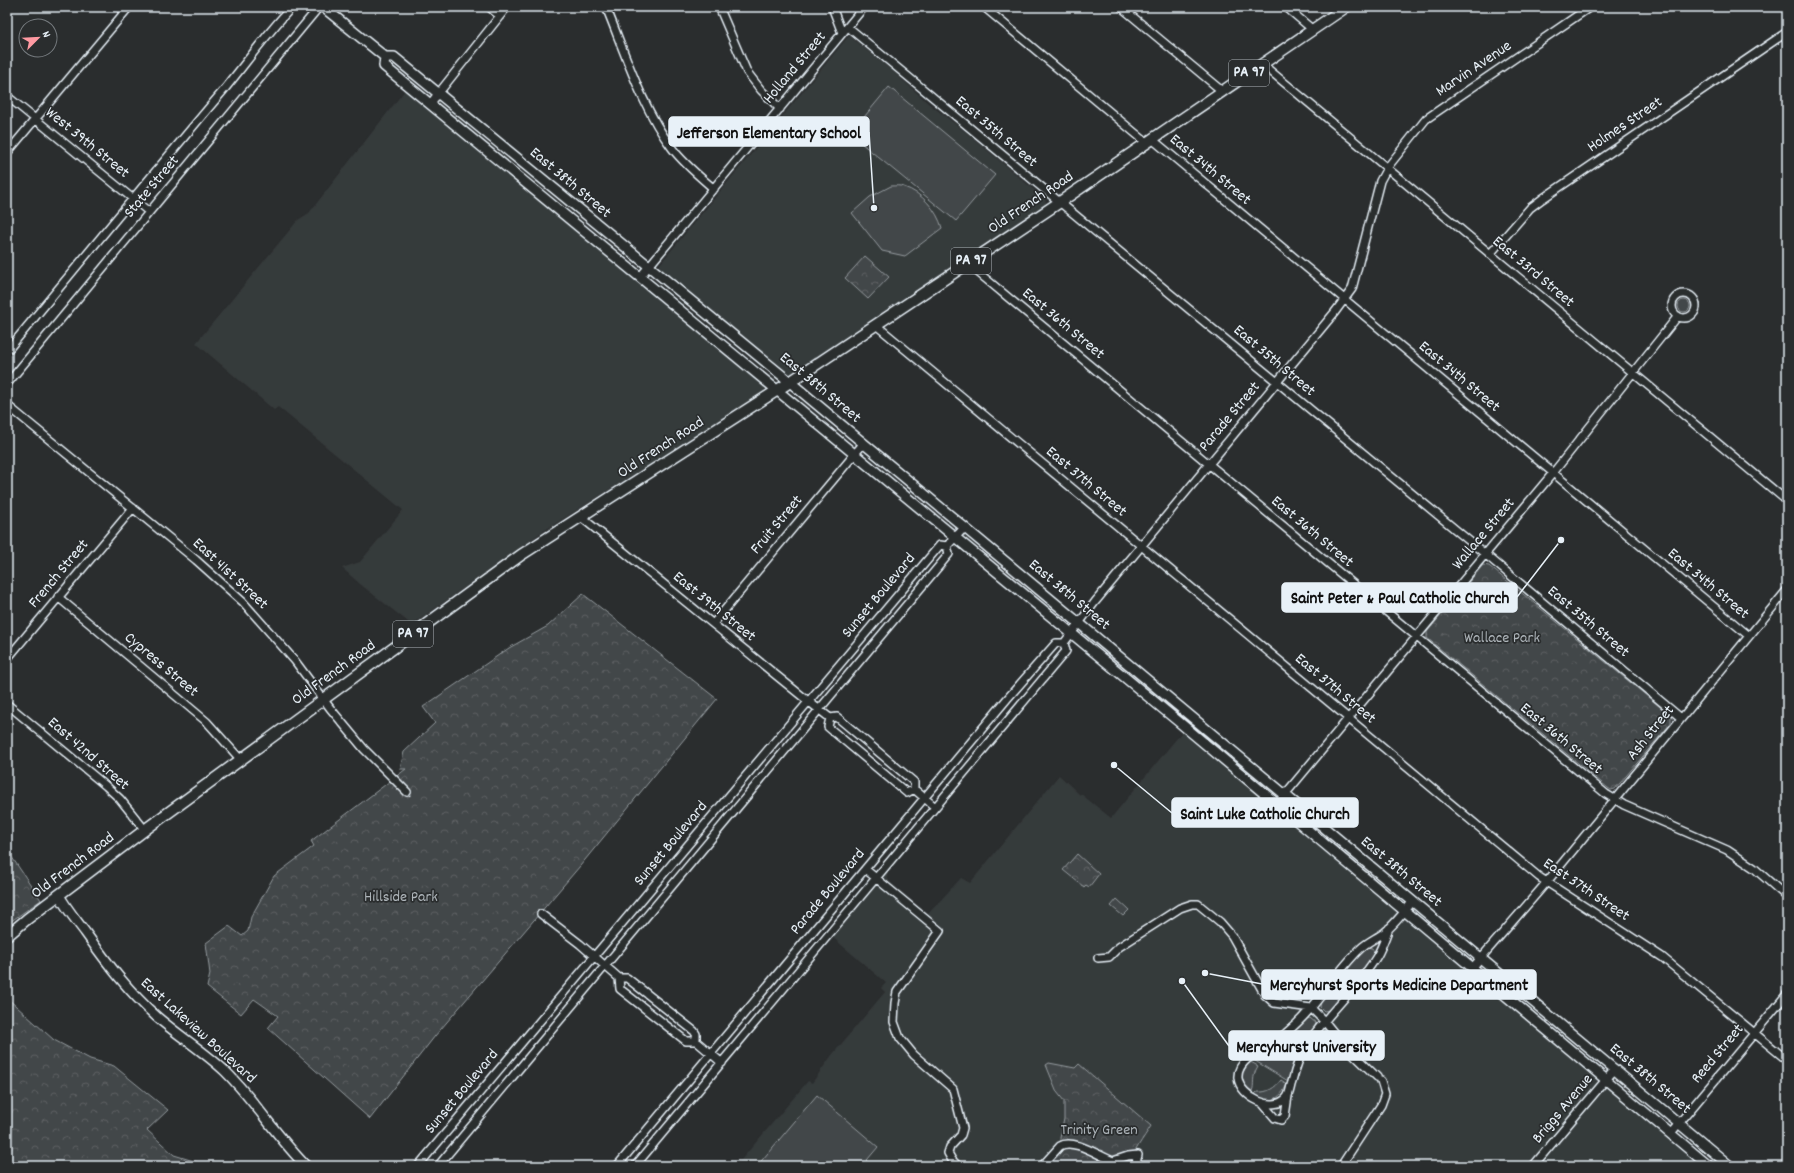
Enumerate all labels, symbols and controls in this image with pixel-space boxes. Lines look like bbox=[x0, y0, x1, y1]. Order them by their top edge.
north arrow bbox=[18, 18, 58, 58]
street label: Holland Street bbox=[758, 27, 832, 109]
text: N bbox=[37, 29, 54, 41]
street label: Marvin Avenue bbox=[1431, 35, 1517, 103]
road number: PA 97 bbox=[1229, 60, 1269, 86]
street label: East 35th Street bbox=[950, 91, 1042, 173]
street label: Holmes Street bbox=[1583, 91, 1667, 159]
street label: West 39th Street bbox=[40, 102, 134, 184]
callout: Jefferson Elementary School bbox=[669, 117, 869, 146]
text: Jefferson Elementary School bbox=[677, 123, 862, 147]
street label: East 34th Street bbox=[1164, 129, 1256, 211]
street label: East 38th Street bbox=[524, 142, 616, 224]
street label: State Street bbox=[119, 150, 185, 223]
street label: Old French Road bbox=[984, 166, 1078, 240]
street label: East 33rd Street bbox=[1487, 231, 1579, 313]
road number: PA 97 bbox=[951, 248, 991, 274]
street label: East 36th Street bbox=[1017, 282, 1109, 366]
street label: East 35th Street bbox=[1228, 320, 1320, 402]
street label: East 34th Street bbox=[1413, 336, 1505, 418]
street label: East 38th Street bbox=[774, 347, 866, 429]
street label: Parade Street bbox=[1194, 377, 1266, 457]
street label: Old French Road bbox=[613, 411, 709, 485]
street label: East 37th Street bbox=[1040, 441, 1132, 523]
street label: Fruit Street bbox=[745, 490, 809, 560]
street label: East 36th Street bbox=[1266, 490, 1358, 574]
street label: Wallace Street bbox=[1447, 493, 1521, 575]
street label: East 41st Street bbox=[187, 533, 273, 615]
street label: French Street bbox=[23, 534, 95, 613]
street label: East 34th Street bbox=[1662, 543, 1754, 625]
street label: Sunset Boulevard bbox=[837, 548, 921, 644]
street label: East 38th Street bbox=[1023, 554, 1115, 636]
street label: East 39th Street bbox=[667, 566, 761, 648]
street label: East 35th Street bbox=[1542, 581, 1634, 663]
callout: Saint Peter & Paul Catholic Church bbox=[1282, 583, 1517, 612]
text: Saint Peter & Paul Catholic Church bbox=[1291, 588, 1509, 612]
road number: PA 97 bbox=[393, 621, 433, 647]
street label: Cypress Street bbox=[119, 627, 203, 703]
park label: Wallace Park bbox=[1464, 627, 1540, 650]
street label: Old French Road bbox=[287, 635, 381, 711]
street label: East 37th Street bbox=[1289, 648, 1381, 730]
street label: East 36th Street bbox=[1515, 697, 1607, 781]
street label: Ash Street bbox=[1621, 700, 1681, 766]
street label: East 42nd Street bbox=[42, 712, 134, 796]
street label: Sunset Boulevard bbox=[629, 796, 713, 892]
callout: Saint Luke Catholic Church bbox=[1172, 798, 1358, 827]
text: Saint Luke Catholic Church bbox=[1180, 804, 1350, 828]
street label: Old French Road bbox=[27, 827, 119, 905]
street label: East 38th Street bbox=[1355, 831, 1447, 913]
street label: Parade Boulevard bbox=[785, 844, 871, 940]
street label: East 37th Street bbox=[1538, 852, 1634, 928]
park label: Hillside Park bbox=[364, 886, 438, 909]
callout: Mercyhurst Sports Medicine Department bbox=[1262, 970, 1536, 999]
street label: East Lakeview Boulevard bbox=[135, 972, 261, 1090]
text: Mercyhurst Sports Medicine Department bbox=[1270, 975, 1529, 999]
street label: Reed Street bbox=[1686, 1019, 1750, 1089]
callout: Mercyhurst University bbox=[1229, 1031, 1384, 1060]
text: Mercyhurst University bbox=[1236, 1037, 1377, 1061]
street label: East 38th Street bbox=[1604, 1038, 1696, 1120]
street label: Sunset Boulevard bbox=[420, 1044, 504, 1140]
street label: Briggs Avenue bbox=[1527, 1069, 1599, 1149]
park label: Trinity Green bbox=[1060, 1119, 1138, 1142]

